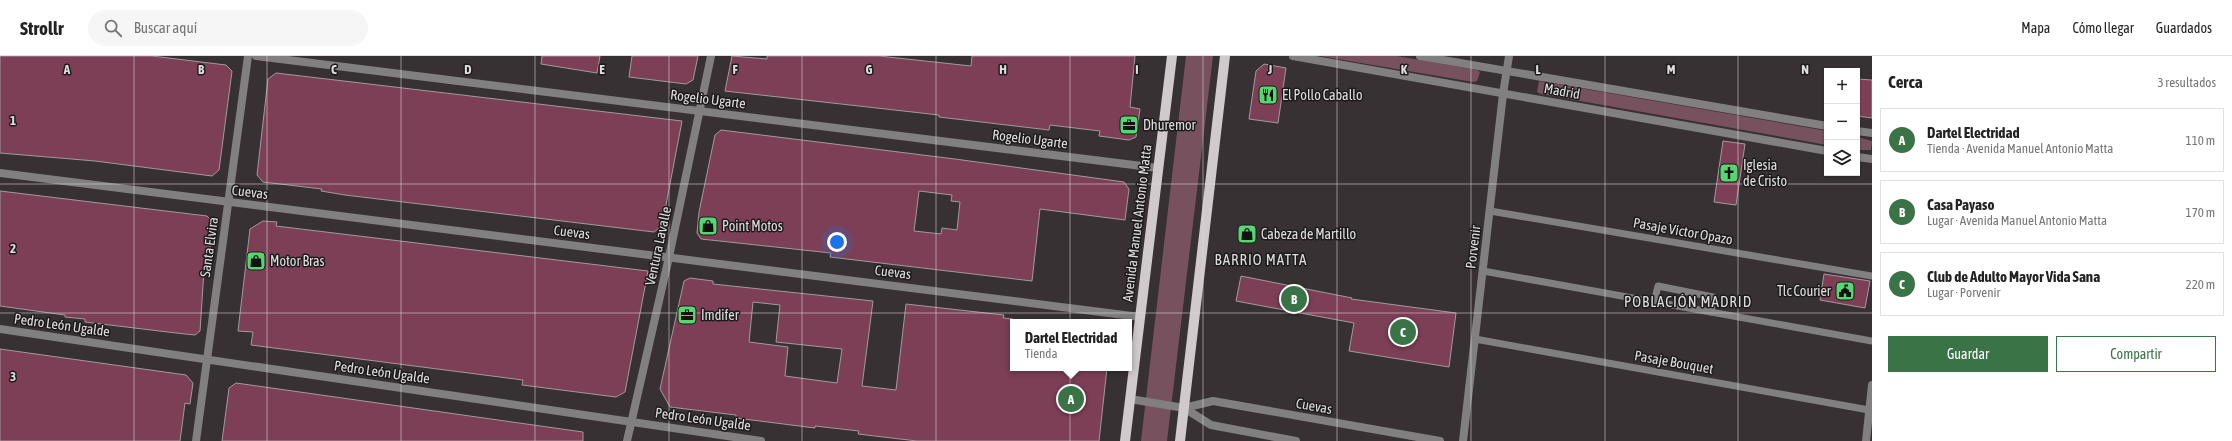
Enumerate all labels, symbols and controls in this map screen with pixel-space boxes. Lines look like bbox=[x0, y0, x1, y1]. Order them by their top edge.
search box bbox=[88, 10, 368, 46]
text: Strollr bbox=[20, 17, 64, 39]
icon: search bbox=[102, 17, 124, 39]
text: Buscar aquí bbox=[134, 19, 197, 36]
text: Mapa bbox=[2021, 20, 2050, 36]
text: Cómo llegar bbox=[2072, 20, 2134, 36]
text: Guardados bbox=[2156, 20, 2212, 36]
text: A bbox=[63, 62, 71, 77]
text: B bbox=[198, 62, 205, 77]
text: C bbox=[331, 62, 337, 77]
text: D bbox=[464, 62, 472, 77]
text: E bbox=[599, 62, 605, 77]
text: F bbox=[732, 62, 738, 77]
text: G bbox=[866, 62, 873, 77]
text: H bbox=[999, 62, 1007, 77]
text: I bbox=[1135, 62, 1139, 77]
text: J bbox=[1267, 62, 1272, 77]
text: K bbox=[1401, 62, 1408, 77]
text: L bbox=[1535, 62, 1541, 77]
text: M bbox=[1667, 62, 1676, 77]
text: N bbox=[1801, 62, 1809, 77]
map controls bbox=[1824, 68, 1860, 176]
button: + bbox=[1824, 68, 1860, 104]
text: Cerca bbox=[1888, 72, 1923, 92]
text: 3 resultados bbox=[2157, 75, 2216, 90]
street label: Madrid bbox=[1543, 80, 1581, 102]
restaurant icon: El Pollo Caballo bbox=[1257, 84, 1279, 106]
street label: Rogelio Ugarte bbox=[669, 86, 747, 112]
place label: El Pollo Caballo bbox=[1282, 87, 1363, 103]
button: − bbox=[1824, 104, 1860, 140]
text: 1 bbox=[10, 113, 16, 128]
office icon: Dhuremor bbox=[1118, 114, 1140, 136]
place label: Dhuremor bbox=[1143, 117, 1197, 133]
text: Dartel Electridad bbox=[1927, 124, 2020, 141]
street label: Rogelio Ugarte bbox=[991, 126, 1069, 152]
text: A bbox=[1899, 133, 1905, 148]
text: 110 m bbox=[2186, 133, 2215, 148]
button: layers bbox=[1824, 140, 1860, 176]
text: Tienda · Avenida Manuel Antonio Matta bbox=[1927, 141, 2113, 156]
street label: Avenida Manuel Antonio Matta bbox=[1119, 143, 1155, 303]
place label: Iglesia de Cristo bbox=[1743, 157, 1787, 189]
church icon: Iglesia de Cristo bbox=[1718, 162, 1740, 184]
street label: Cuevas bbox=[231, 182, 269, 202]
text: Casa Payaso bbox=[1927, 196, 1994, 213]
street label: Ventura Lavalle bbox=[642, 205, 674, 287]
text: B bbox=[1899, 205, 1905, 220]
text: 170 m bbox=[2186, 205, 2215, 220]
text: Lugar · Avenida Manuel Antonio Matta bbox=[1927, 213, 2107, 228]
street label: Pasaje Víctor Opazo bbox=[1632, 214, 1734, 248]
shop icon: Point Motos bbox=[697, 215, 719, 237]
street label: Santa Elvira bbox=[197, 216, 221, 278]
place label: Point Motos bbox=[722, 218, 783, 234]
street label: Cuevas bbox=[553, 222, 591, 242]
shop icon: Cabeza de Martillo bbox=[1236, 223, 1258, 245]
street label: Porvenir bbox=[1462, 224, 1484, 270]
place label: Cabeza de Martillo bbox=[1261, 226, 1356, 242]
your location bbox=[827, 232, 847, 252]
text: 2 bbox=[10, 241, 16, 256]
shop icon: Motor Bras bbox=[245, 250, 267, 272]
district label: BARRIO MATTA bbox=[1215, 251, 1307, 268]
place label: Motor Bras bbox=[270, 253, 324, 269]
street label: Cuevas bbox=[874, 262, 912, 282]
text: Club de Adulto Mayor Vida Sana bbox=[1927, 268, 2100, 285]
text: C bbox=[1899, 277, 1905, 292]
text: 220 m bbox=[2186, 277, 2215, 292]
public building icon: Tlc Courier bbox=[1834, 280, 1856, 302]
place label: Tlc Courier bbox=[1777, 283, 1832, 299]
pin: B bbox=[1281, 284, 1307, 314]
text: Lugar · Porvenir bbox=[1927, 285, 2000, 300]
district label: POBLACIÓN MADRID bbox=[1624, 293, 1752, 310]
office icon: Imdifer bbox=[676, 304, 698, 326]
place label: Imdifer bbox=[701, 307, 740, 323]
street label: Pedro León Ugalde bbox=[13, 310, 111, 340]
pin: C bbox=[1390, 317, 1416, 347]
popup bbox=[1010, 319, 1132, 371]
text: Dartel Electridad bbox=[1025, 329, 1117, 346]
button: Guardar bbox=[1888, 336, 2048, 372]
button: Compartir bbox=[2056, 336, 2216, 372]
text: Tienda bbox=[1025, 346, 1058, 361]
street label: Pasaje Bouquet bbox=[1633, 347, 1715, 377]
street label: Pedro León Ugalde bbox=[333, 357, 431, 387]
text: 3 bbox=[10, 369, 16, 384]
pin: A bbox=[1058, 384, 1084, 414]
street label: Cuevas bbox=[1295, 395, 1333, 417]
street label: Pedro León Ugalde bbox=[654, 404, 752, 434]

